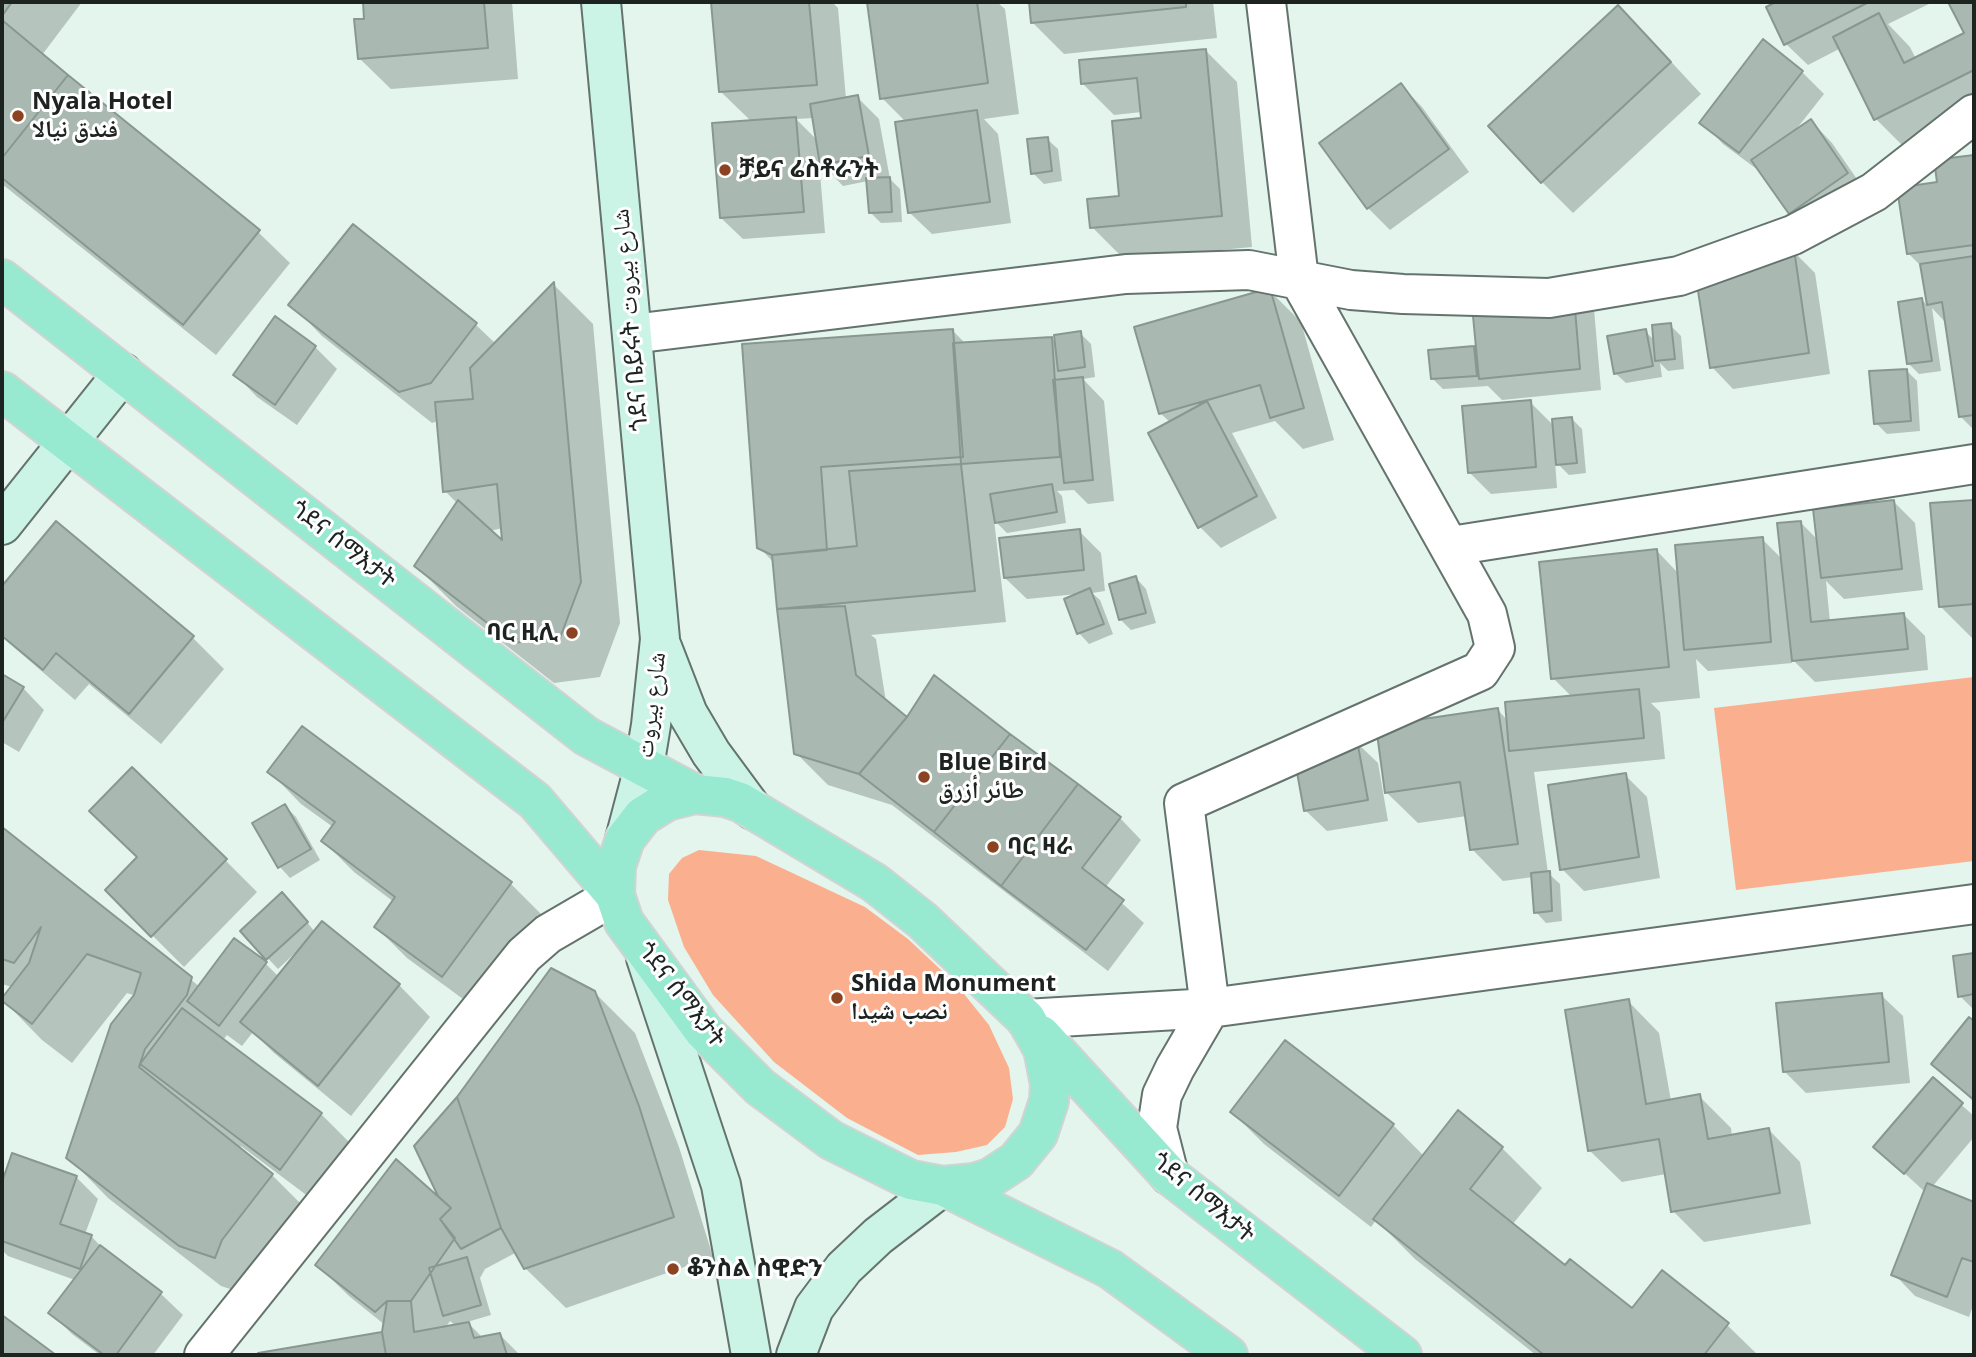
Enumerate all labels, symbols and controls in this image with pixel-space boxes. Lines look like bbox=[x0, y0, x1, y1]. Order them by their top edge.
place label: Nyala Hotel فندق نيالا bbox=[32, 88, 173, 144]
marker: Nyala Hotel فندق نيالا bbox=[10, 108, 26, 124]
place label: ቻይና ሬስቶራንት bbox=[739, 156, 879, 184]
marker: ቻይና ሬስቶራንት bbox=[717, 162, 733, 178]
street label: ጎደና ቤይሩት شارع بيروت bbox=[607, 208, 655, 432]
street label: ጎደና ሰማእታት bbox=[285, 495, 401, 595]
place label: ባር ዚሊ bbox=[486, 619, 558, 647]
marker: ባር ዚሊ bbox=[564, 625, 580, 641]
street label: شارع بيروت bbox=[631, 650, 673, 760]
place label: Blue Bird طائر أزرق bbox=[938, 749, 1047, 805]
marker: Blue Bird طائر أزرق bbox=[916, 769, 932, 785]
place label: ባር ዛራ bbox=[1007, 833, 1072, 861]
marker: ባር ዛራ bbox=[985, 839, 1001, 855]
street label: ጎደና ሰማእታት bbox=[631, 937, 731, 1053]
place label: Shida Monument نصب شيدا bbox=[851, 970, 1056, 1026]
marker: Shida Monument نصب شيدا bbox=[829, 990, 845, 1006]
street label: ጎደና ሰማእታት bbox=[1146, 1147, 1260, 1249]
place label: ቆንስል ስዊድን bbox=[687, 1255, 823, 1283]
marker: ቆንስል ስዊድን bbox=[665, 1261, 681, 1277]

